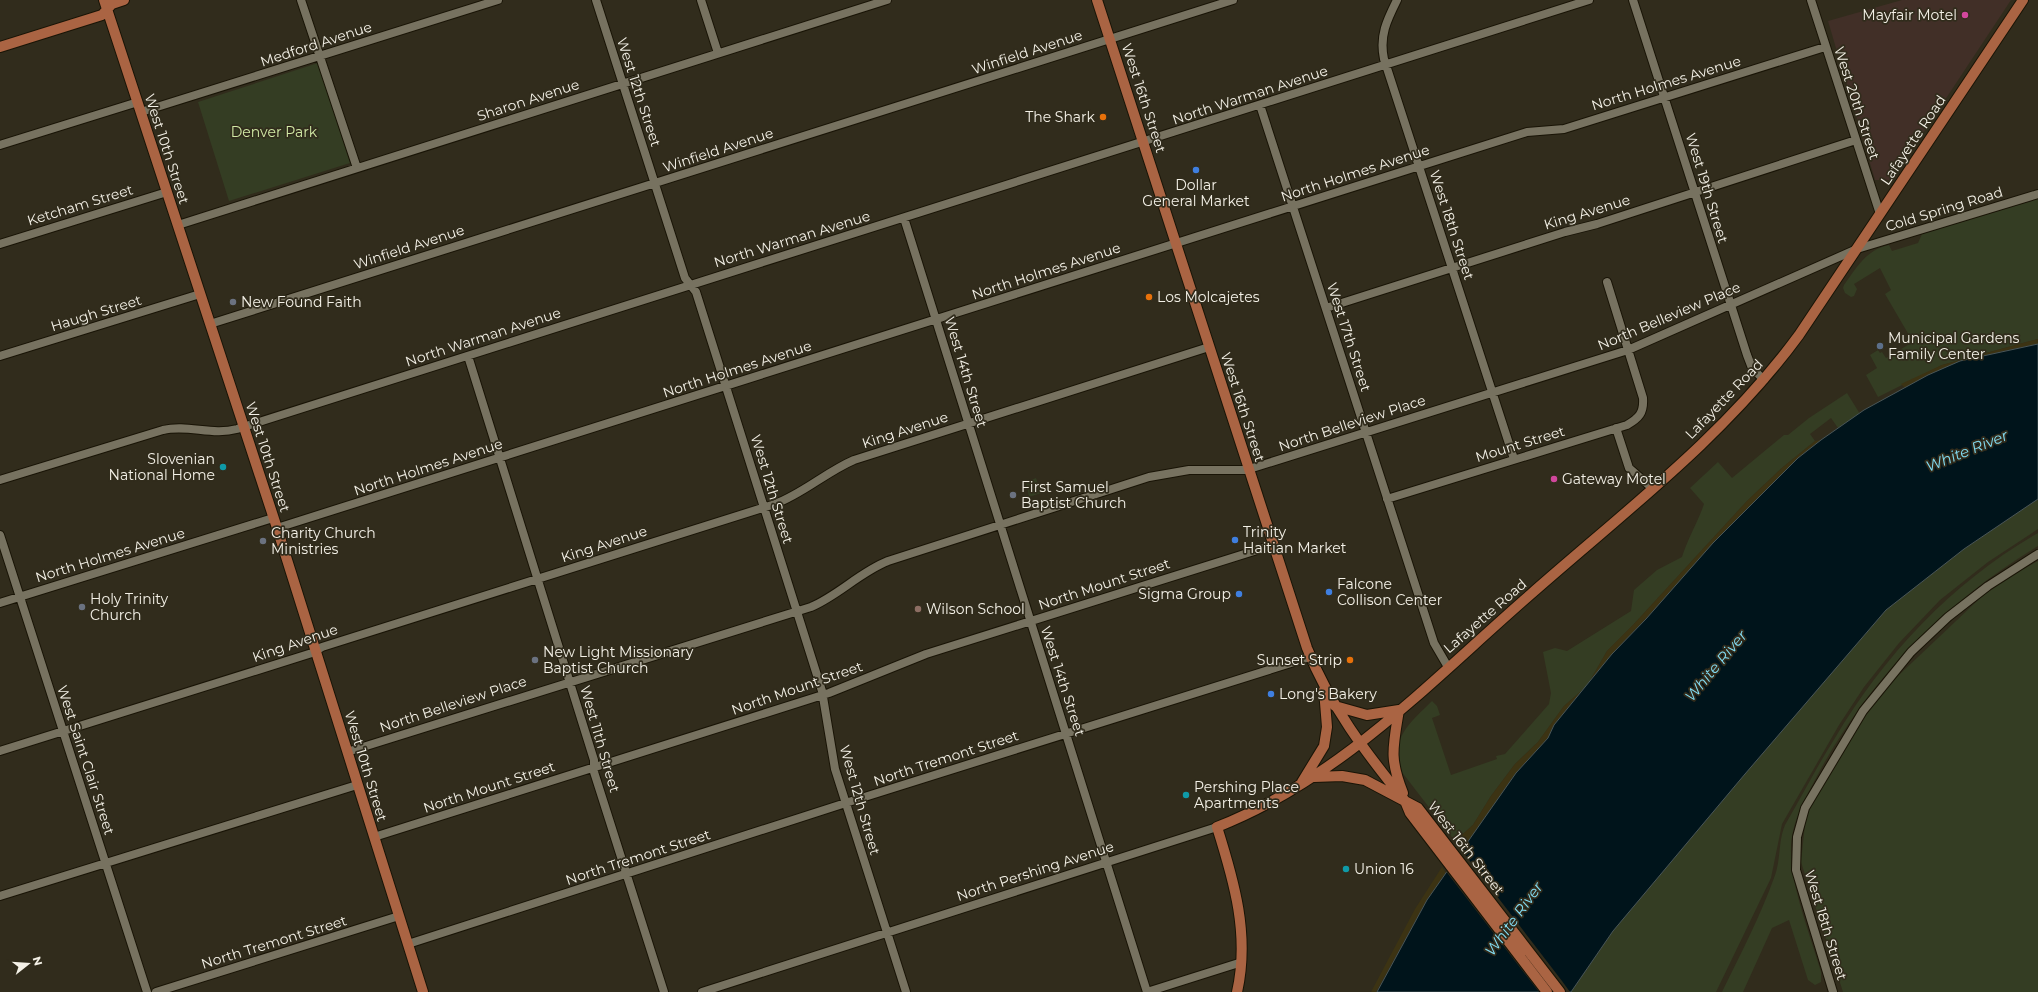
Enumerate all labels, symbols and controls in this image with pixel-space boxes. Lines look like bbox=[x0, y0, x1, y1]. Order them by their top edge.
place label: Mayfair Motel bbox=[1862, 6, 1957, 24]
marker: Mayfair Motel bbox=[1960, 10, 1970, 20]
street label: Medford Avenue bbox=[258, 17, 374, 71]
street label: Winfield Avenue bbox=[969, 26, 1085, 78]
street label: West 12th Street bbox=[613, 35, 665, 149]
street label: West 16th Street bbox=[1118, 41, 1170, 155]
street label: West 20th Street bbox=[1830, 44, 1884, 162]
street label: North Holmes Avenue bbox=[1589, 52, 1743, 114]
street label: North Warman Avenue bbox=[1170, 61, 1330, 129]
street label: Sharon Avenue bbox=[475, 75, 581, 125]
street label: West 10th Street bbox=[141, 92, 193, 207]
street label: Lafayette Road bbox=[1876, 92, 1950, 188]
place label: The Shark bbox=[1025, 108, 1096, 126]
marker: The Shark bbox=[1098, 112, 1108, 122]
park label: Denver Park bbox=[231, 123, 318, 141]
street label: Winfield Avenue bbox=[660, 124, 776, 176]
street label: West 19th Street bbox=[1682, 131, 1732, 246]
street label: North Holmes Avenue bbox=[1278, 140, 1432, 206]
marker: Dollar General Market bbox=[1191, 165, 1201, 175]
street label: West 18th Street bbox=[1426, 168, 1478, 283]
place label: Dollar General Market bbox=[1142, 176, 1250, 210]
street label: Ketcham Street bbox=[25, 180, 135, 230]
street label: Cold Spring Road bbox=[1883, 183, 2005, 235]
street label: King Avenue bbox=[1542, 190, 1632, 234]
street label: North Warman Avenue bbox=[712, 207, 872, 271]
street label: Winfield Avenue bbox=[351, 221, 467, 273]
street label: North Holmes Avenue bbox=[969, 238, 1123, 304]
street label: North Belleview Place bbox=[1595, 278, 1743, 354]
street label: West 17th Street bbox=[1323, 280, 1375, 394]
place label: Los Molcajetes bbox=[1157, 288, 1260, 306]
street label: Haugh Street bbox=[48, 291, 144, 335]
marker: Los Molcajetes bbox=[1144, 292, 1154, 302]
place label: New Found Faith bbox=[241, 293, 362, 311]
marker: New Found Faith bbox=[228, 297, 238, 307]
street label: North Warman Avenue bbox=[403, 303, 563, 371]
street label: West 14th Street bbox=[941, 314, 991, 430]
place label: Municipal Gardens Family Center bbox=[1888, 329, 2020, 363]
street label: North Holmes Avenue bbox=[660, 336, 814, 402]
marker: Municipal Gardens Family Center bbox=[1875, 341, 1885, 351]
street label: West 16th Street bbox=[1217, 350, 1269, 464]
street label: Lafayette Road bbox=[1681, 355, 1767, 443]
street label: North Belleview Place bbox=[1276, 391, 1428, 455]
street label: West 10th Street bbox=[242, 400, 294, 515]
street label: King Avenue bbox=[860, 408, 950, 452]
street label: Mount Street bbox=[1473, 422, 1567, 466]
water label: White River bbox=[1923, 425, 2012, 476]
street label: West 12th Street bbox=[747, 432, 797, 546]
street label: North Holmes Avenue bbox=[351, 434, 505, 500]
place label: Slovenian National Home bbox=[109, 450, 215, 484]
marker: Slovenian National Home bbox=[218, 462, 228, 472]
place label: Gateway Motel bbox=[1562, 470, 1666, 488]
marker: Gateway Motel bbox=[1549, 474, 1559, 484]
place label: First Samuel Baptist Church bbox=[1021, 478, 1126, 512]
marker: First Samuel Baptist Church bbox=[1008, 490, 1018, 500]
street label: King Avenue bbox=[559, 522, 649, 566]
place label: Trinity Haitian Market bbox=[1243, 523, 1347, 557]
street label: North Holmes Avenue bbox=[33, 524, 187, 586]
place label: Charity Church Ministries bbox=[271, 524, 376, 558]
marker: Trinity Haitian Market bbox=[1230, 535, 1240, 545]
marker: Charity Church Ministries bbox=[258, 536, 268, 546]
street label: North Mount Street bbox=[1036, 554, 1172, 614]
place label: Falcone Collison Center bbox=[1337, 575, 1443, 609]
street label: Lafayette Road bbox=[1440, 575, 1530, 657]
place label: Sigma Group bbox=[1138, 585, 1231, 603]
marker: Falcone Collison Center bbox=[1324, 587, 1334, 597]
marker: Sigma Group bbox=[1234, 589, 1244, 599]
place label: Holy Trinity Church bbox=[90, 590, 169, 624]
place label: Wilson School bbox=[926, 600, 1025, 618]
marker: Holy Trinity Church bbox=[77, 602, 87, 612]
marker: Wilson School bbox=[913, 604, 923, 614]
street label: King Avenue bbox=[250, 620, 340, 666]
street label: West 14th Street bbox=[1037, 624, 1089, 739]
water label: White River bbox=[1680, 626, 1751, 705]
place label: New Light Missionary Baptist Church bbox=[543, 643, 694, 677]
place label: Sunset Strip bbox=[1257, 651, 1342, 669]
marker: New Light Missionary Baptist Church bbox=[530, 655, 540, 665]
marker: Sunset Strip bbox=[1345, 655, 1355, 665]
street label: North Mount Street bbox=[729, 657, 865, 719]
street label: North Belleview Place bbox=[377, 672, 529, 736]
street label: West Saint Clair Street bbox=[53, 683, 119, 837]
street label: West 11th Street bbox=[576, 683, 624, 795]
place label: Long's Bakery bbox=[1279, 685, 1377, 703]
marker: Long's Bakery bbox=[1266, 689, 1276, 699]
street label: West 10th Street bbox=[341, 708, 392, 824]
street label: North Tremont Street bbox=[871, 726, 1021, 790]
street label: West 12th Street bbox=[836, 743, 884, 857]
street label: North Mount Street bbox=[421, 757, 557, 817]
place label: Pershing Place Apartments bbox=[1194, 778, 1299, 812]
marker: Pershing Place Apartments bbox=[1181, 790, 1191, 800]
street label: West 16th Street bbox=[1424, 797, 1508, 899]
street label: North Tremont Street bbox=[563, 825, 713, 889]
street label: North Pershing Avenue bbox=[954, 837, 1116, 905]
place label: Union 16 bbox=[1354, 860, 1414, 878]
marker: Union 16 bbox=[1341, 864, 1351, 874]
street label: West 18th Street bbox=[1801, 868, 1851, 983]
water label: White River bbox=[1480, 877, 1547, 959]
street label: North Tremont Street bbox=[199, 911, 349, 973]
north arrow bbox=[8, 944, 48, 984]
text: N bbox=[30, 955, 46, 967]

